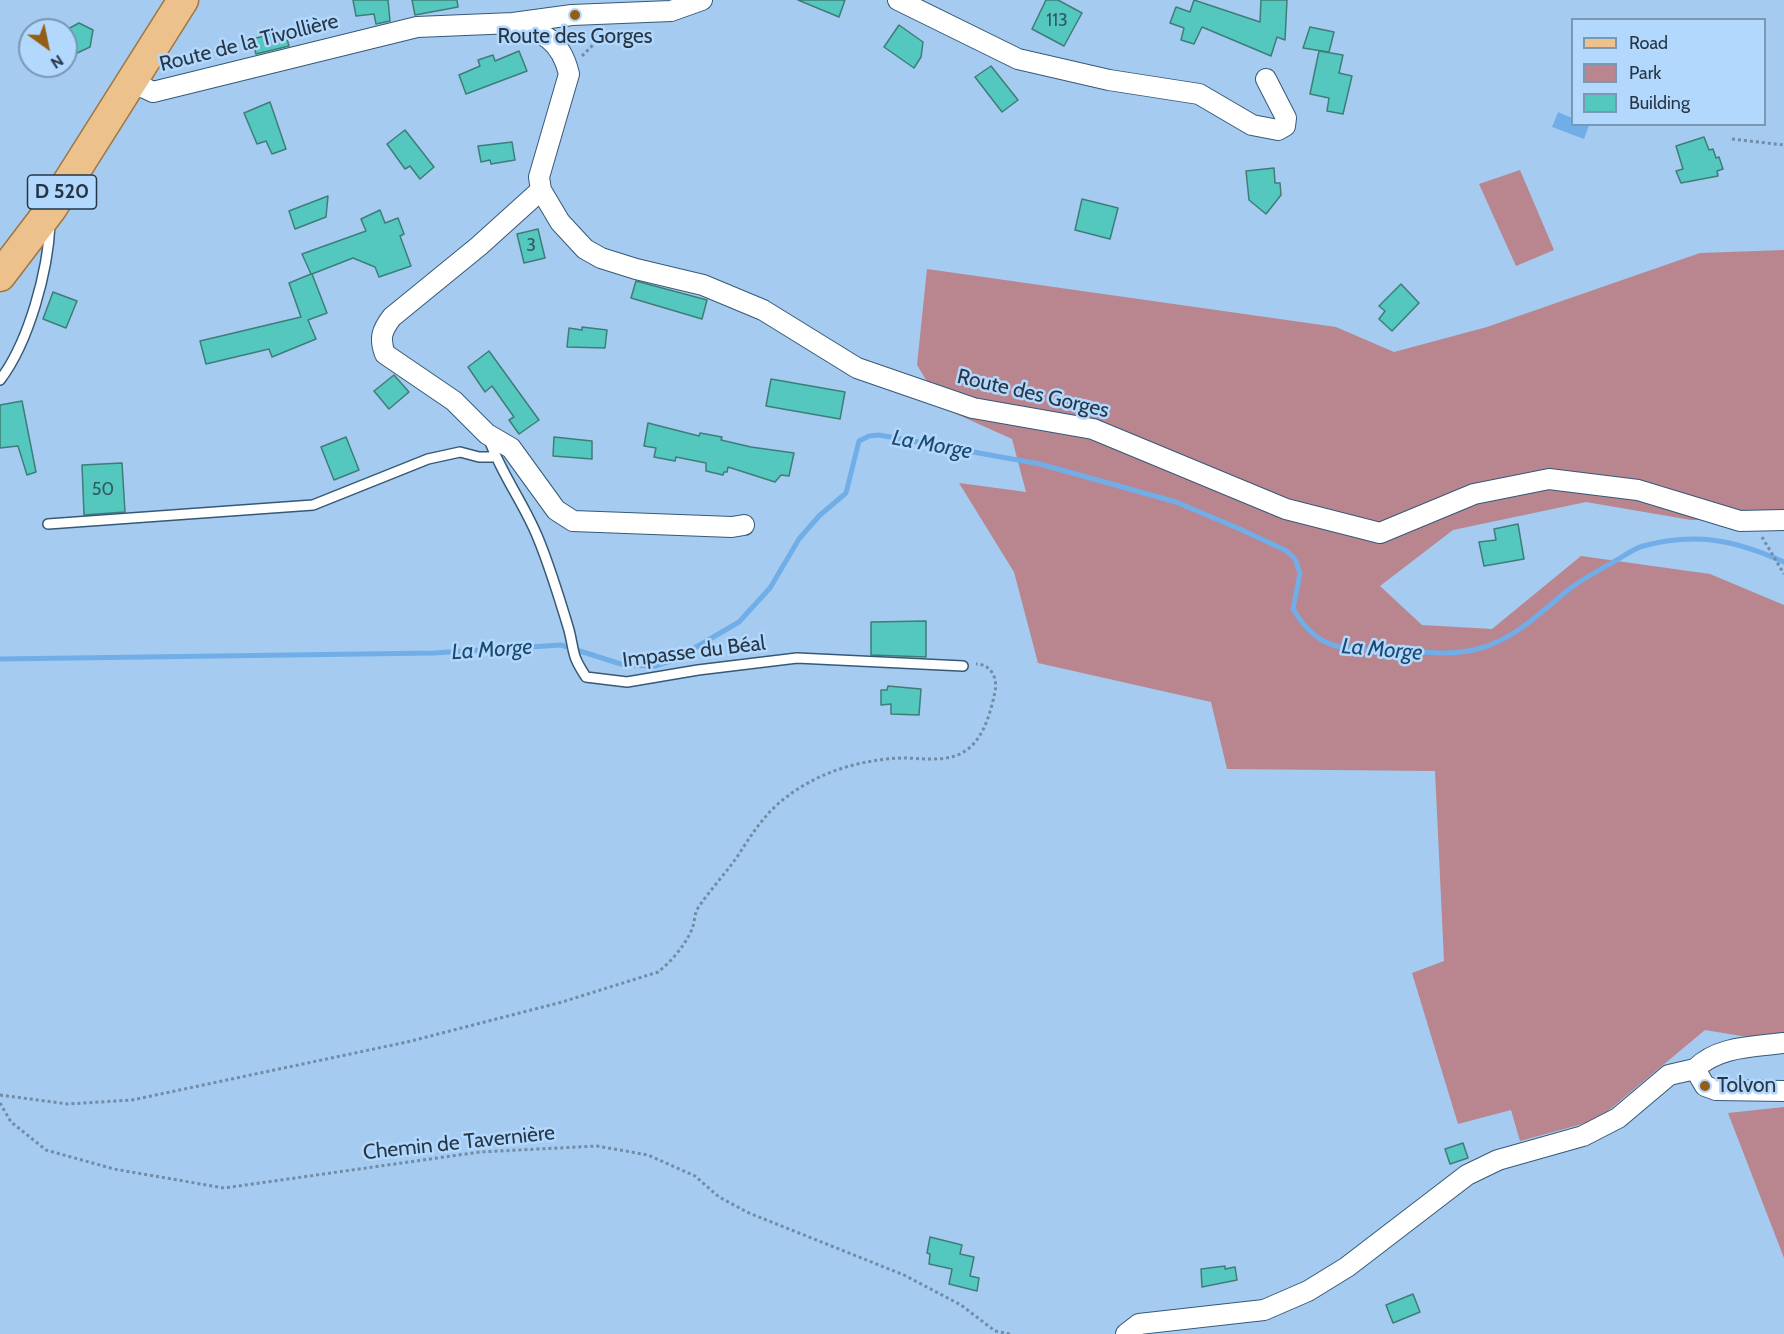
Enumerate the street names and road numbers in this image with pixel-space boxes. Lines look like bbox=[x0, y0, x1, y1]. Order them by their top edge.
street label: Route de la Tivollière bbox=[157, 9, 341, 77]
road number: D 520 bbox=[28, 175, 97, 209]
street label: Route des Gorges bbox=[955, 364, 1111, 424]
street label: Impasse du Béal bbox=[621, 631, 767, 673]
street label: Chemin de Tavernière bbox=[362, 1120, 556, 1166]

